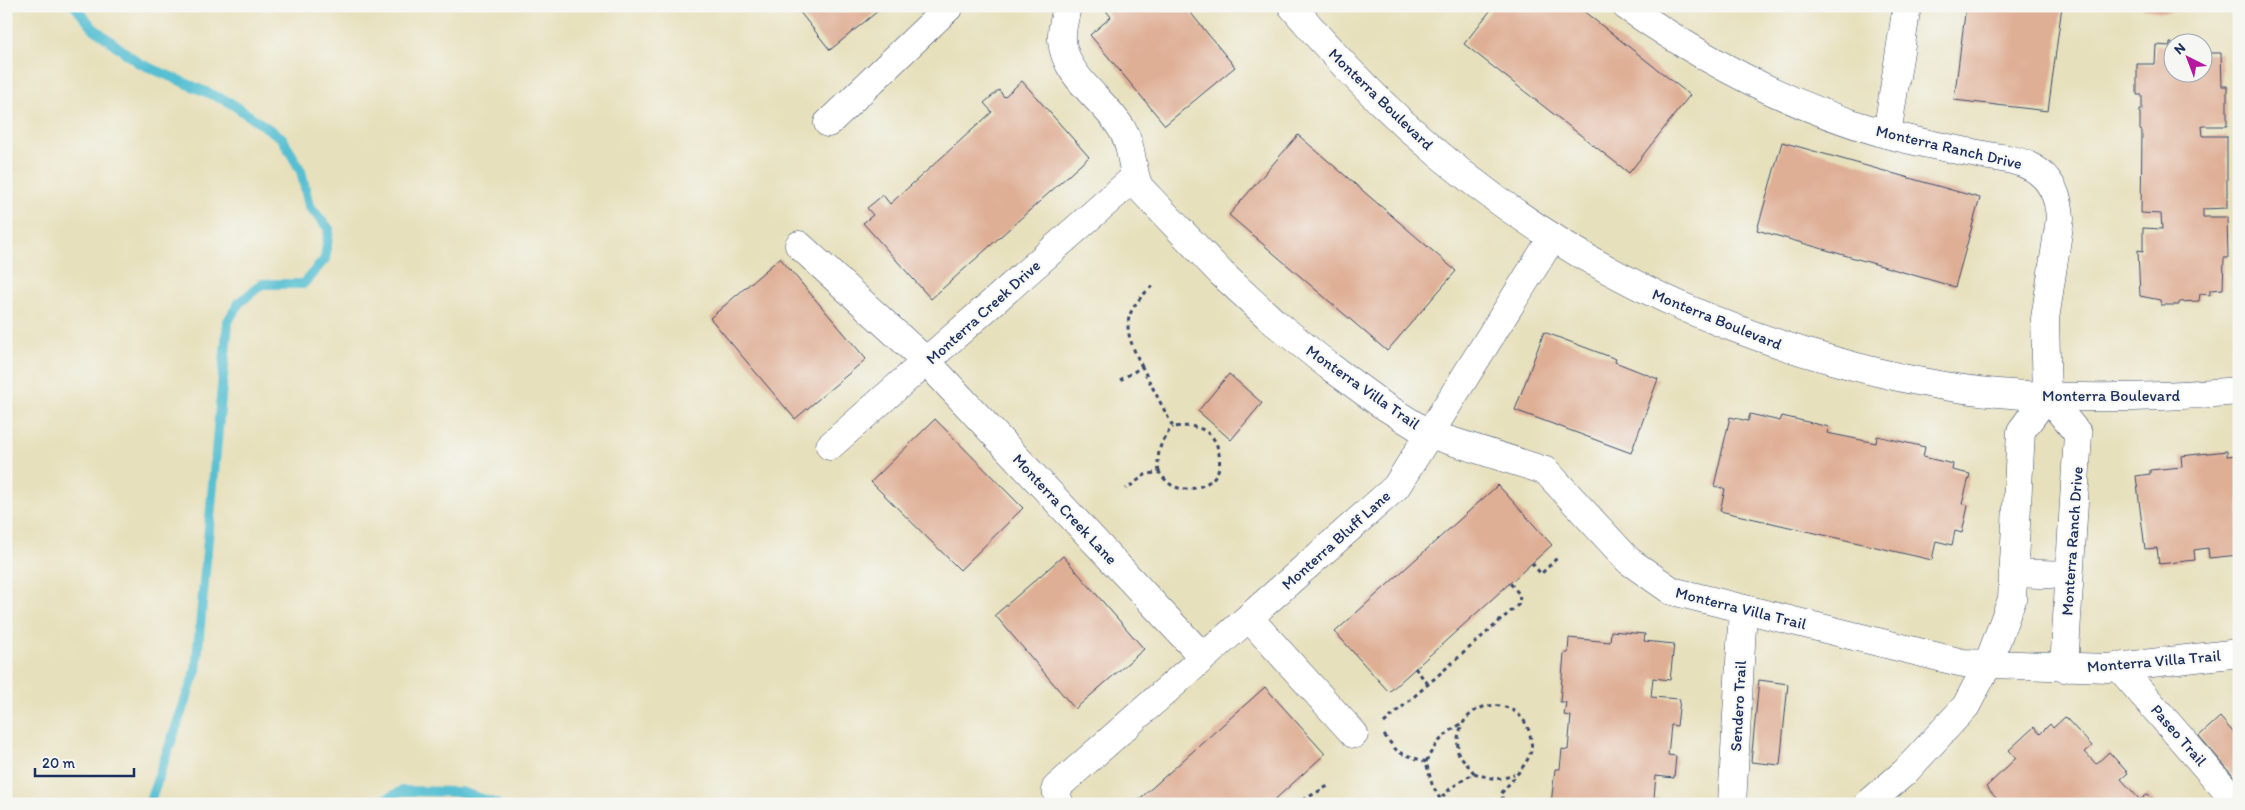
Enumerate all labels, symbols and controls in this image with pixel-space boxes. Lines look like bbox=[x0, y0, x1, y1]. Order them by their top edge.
north arrow bbox=[2162, 32, 2212, 82]
text: N bbox=[2170, 39, 2189, 58]
street label: Monterra Boulevard bbox=[1325, 44, 1438, 154]
street label: Monterra Ranch Drive bbox=[1874, 121, 2024, 173]
street label: Monterra Creek Drive bbox=[922, 256, 1044, 368]
street label: Monterra Boulevard bbox=[1649, 284, 1785, 354]
street label: Monterra Villa Trail bbox=[1303, 341, 1424, 434]
street label: Monterra Boulevard bbox=[2042, 386, 2181, 405]
street label: Monterra Creek Lane bbox=[1009, 450, 1121, 568]
street label: Monterra Ranch Drive bbox=[2057, 466, 2087, 616]
street label: Monterra Bluff Lane bbox=[1278, 486, 1394, 594]
street label: Monterra Villa Trail bbox=[1674, 583, 1809, 634]
street label: Monterra Villa Trail bbox=[2086, 646, 2222, 676]
street label: Sendero Trail bbox=[1726, 660, 1750, 752]
street label: Paseo Trail bbox=[2147, 700, 2211, 770]
scale bar bbox=[35, 745, 134, 777]
text: 20 m bbox=[42, 754, 76, 772]

